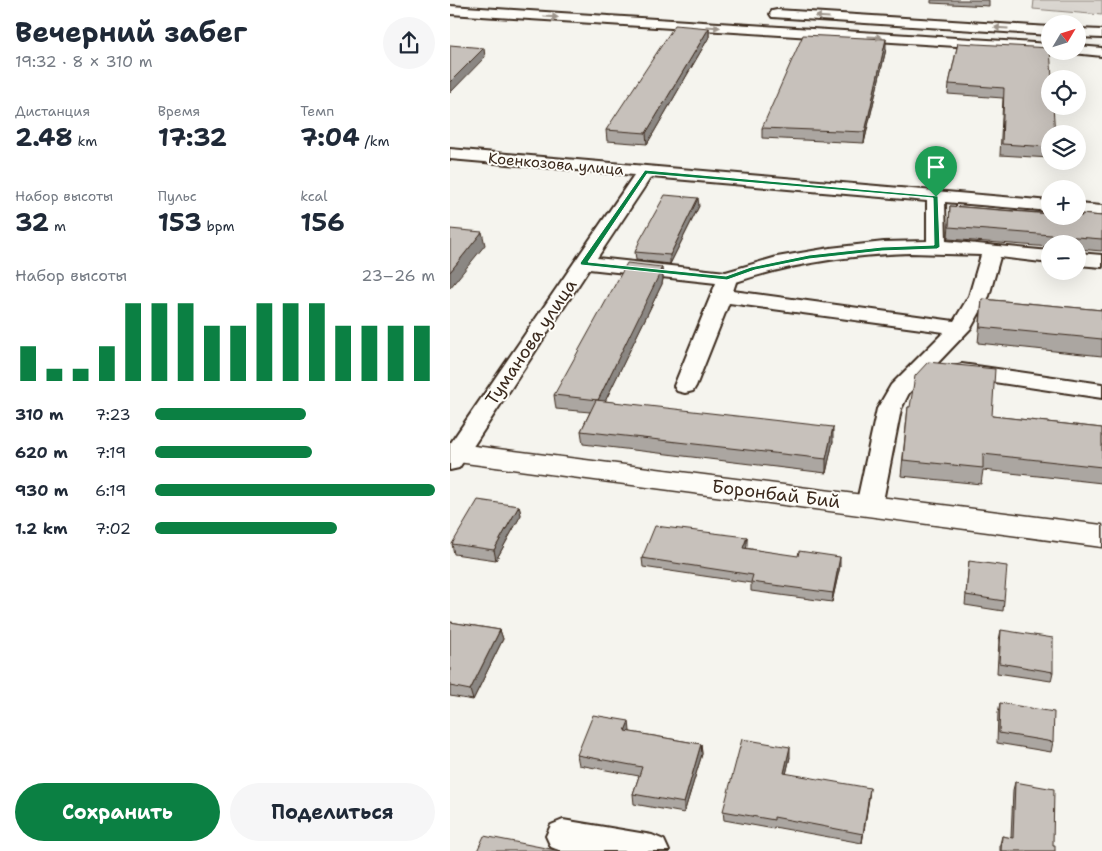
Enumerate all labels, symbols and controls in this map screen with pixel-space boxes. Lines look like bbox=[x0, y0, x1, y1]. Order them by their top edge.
text: Вечерний забег bbox=[15, 13, 247, 51]
one-way arrow bbox=[543, 13, 559, 21]
one-way arrow bbox=[813, 13, 829, 21]
north arrow bbox=[1041, 15, 1086, 60]
map controls bbox=[1041, 15, 1086, 280]
button: share bbox=[383, 17, 435, 69]
one-way arrow bbox=[705, 23, 721, 31]
one-way arrow bbox=[993, 24, 1009, 32]
one-way arrow bbox=[868, 34, 884, 42]
text: 19:32 · 8 × 310 m bbox=[15, 51, 153, 72]
button: locate bbox=[1041, 70, 1086, 115]
text: Дистанция bbox=[15, 102, 90, 120]
text: Время bbox=[158, 102, 200, 120]
text: Темп bbox=[300, 102, 334, 120]
text: 2.48 bbox=[15, 120, 73, 154]
text: 17:32 bbox=[158, 120, 227, 154]
text: 7:04 bbox=[300, 120, 360, 154]
button: layers bbox=[1041, 125, 1086, 170]
text: km bbox=[73, 132, 97, 150]
text: /km bbox=[360, 132, 390, 150]
pin bbox=[915, 146, 957, 197]
street label: Коенкозова улица bbox=[487, 148, 625, 180]
icon: arrive bbox=[922, 153, 950, 181]
button: + bbox=[1041, 180, 1086, 225]
text: Набор высоты bbox=[15, 187, 113, 205]
text: Пульс bbox=[158, 187, 197, 205]
text: kcal bbox=[300, 187, 328, 205]
text: 32 bbox=[15, 205, 49, 239]
text: 153 bbox=[158, 205, 202, 239]
text: 156 bbox=[300, 205, 345, 239]
text: m bbox=[49, 217, 66, 235]
text: bpm bbox=[202, 217, 235, 235]
button: − bbox=[1041, 235, 1086, 280]
text: Набор высоты bbox=[15, 265, 127, 286]
text: 23–26 m bbox=[361, 265, 435, 286]
street label: Туманова улица bbox=[480, 274, 582, 410]
text: 310 m bbox=[15, 404, 64, 425]
text: 7:23 bbox=[95, 404, 131, 425]
text: 620 m bbox=[15, 442, 68, 463]
text: 7:19 bbox=[95, 442, 126, 463]
street label: Боронбай Бий bbox=[710, 474, 842, 514]
text: 930 m bbox=[15, 480, 68, 501]
text: 6:19 bbox=[95, 480, 126, 501]
text: 1.2 km bbox=[15, 518, 68, 539]
text: 7:02 bbox=[95, 518, 131, 539]
button: Сохранить bbox=[15, 783, 220, 841]
button: Поделиться bbox=[230, 783, 435, 841]

